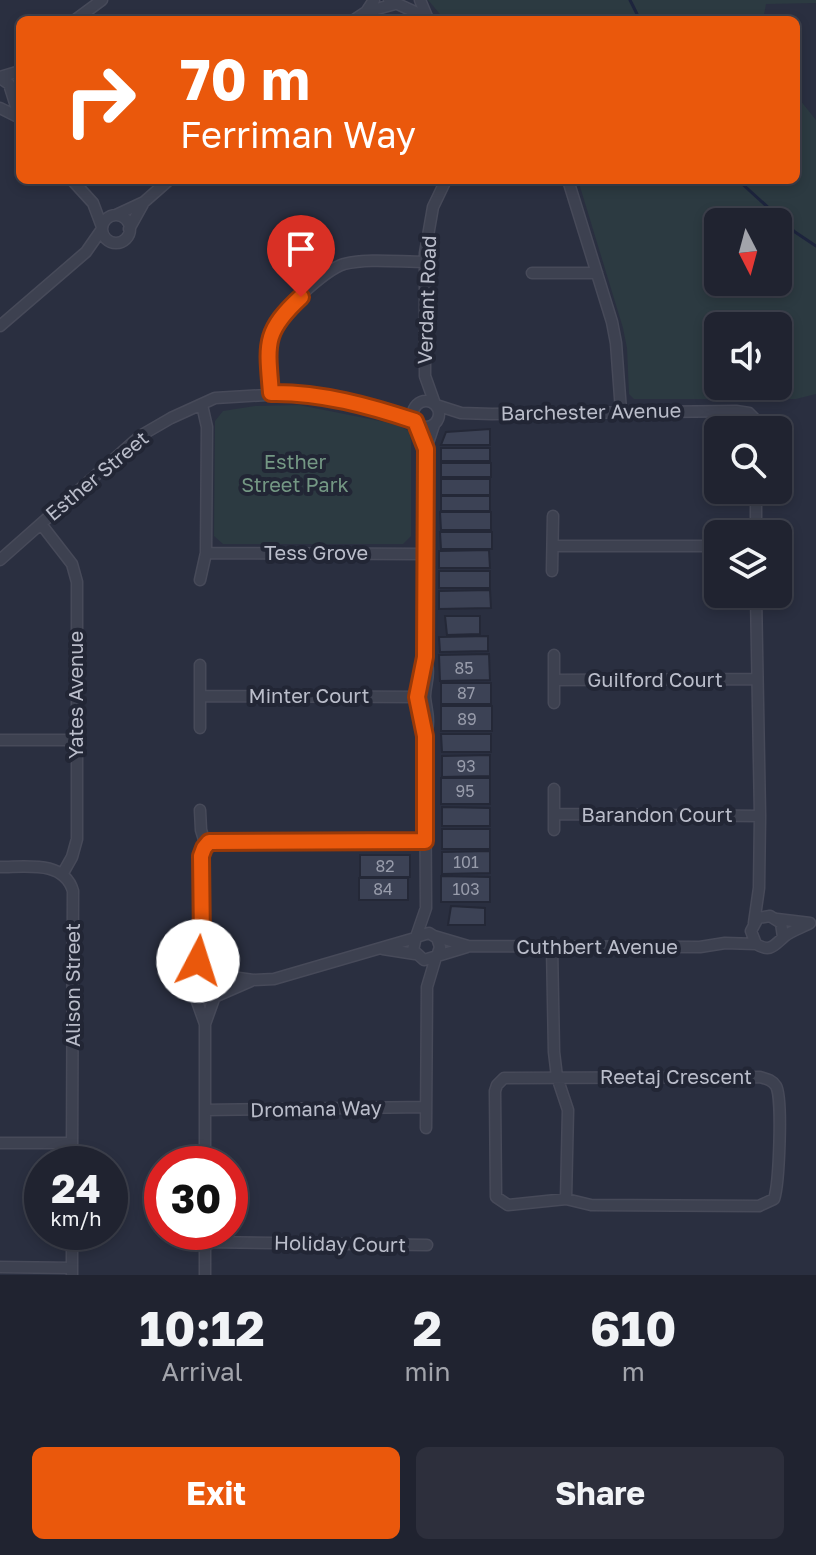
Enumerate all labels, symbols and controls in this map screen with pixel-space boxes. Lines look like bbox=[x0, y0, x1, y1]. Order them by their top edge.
text: 70 m bbox=[180, 45, 310, 112]
icon: right bbox=[48, 48, 152, 152]
text: Ferriman Way bbox=[180, 113, 416, 156]
north arrow bbox=[704, 208, 792, 296]
map controls bbox=[704, 208, 792, 608]
pin bbox=[267, 215, 335, 297]
icon: arrive bbox=[279, 227, 323, 271]
street label: Verdant Road bbox=[412, 235, 440, 365]
button: sound bbox=[704, 312, 792, 400]
street label: Barchester Avenue bbox=[500, 397, 682, 425]
button: search bbox=[704, 416, 792, 504]
street label: Esther Street bbox=[40, 425, 153, 525]
park label: Esther Street Park bbox=[241, 449, 349, 496]
button: layers bbox=[704, 520, 792, 608]
street label: Tess Grove bbox=[264, 540, 368, 564]
street label: Yates Avenue bbox=[63, 631, 87, 759]
house number: 85 bbox=[454, 658, 474, 678]
street label: Guilford Court bbox=[587, 667, 723, 691]
street label: Minter Court bbox=[249, 683, 369, 707]
house number: 87 bbox=[457, 683, 475, 703]
house number: 89 bbox=[457, 709, 477, 729]
house number: 93 bbox=[456, 756, 476, 776]
house number: 95 bbox=[456, 781, 474, 801]
street label: Barandon Court bbox=[581, 802, 733, 826]
house number: 101 bbox=[453, 852, 479, 872]
house number: 82 bbox=[375, 856, 395, 876]
house number: 84 bbox=[373, 879, 393, 899]
house number: 103 bbox=[452, 879, 480, 899]
position arrow bbox=[156, 919, 240, 1003]
street label: Alison Street bbox=[60, 923, 84, 1047]
street label: Cuthbert Avenue bbox=[516, 934, 678, 958]
street label: Reetaj Crescent bbox=[600, 1064, 752, 1088]
street label: Dromana Way bbox=[250, 1095, 382, 1121]
speed limit sign: 30 bbox=[144, 1146, 248, 1250]
text: 24 bbox=[51, 1164, 101, 1212]
text: km/h bbox=[51, 1206, 101, 1230]
street label: Holiday Court bbox=[274, 1230, 406, 1256]
text: 10:12 bbox=[140, 1299, 265, 1357]
text: 2 bbox=[413, 1299, 442, 1357]
text: 610 bbox=[590, 1299, 676, 1357]
text: Arrival bbox=[161, 1356, 243, 1387]
text: min bbox=[404, 1356, 450, 1387]
text: m bbox=[622, 1356, 645, 1387]
button: Exit bbox=[32, 1447, 400, 1539]
button: Share bbox=[416, 1447, 784, 1539]

